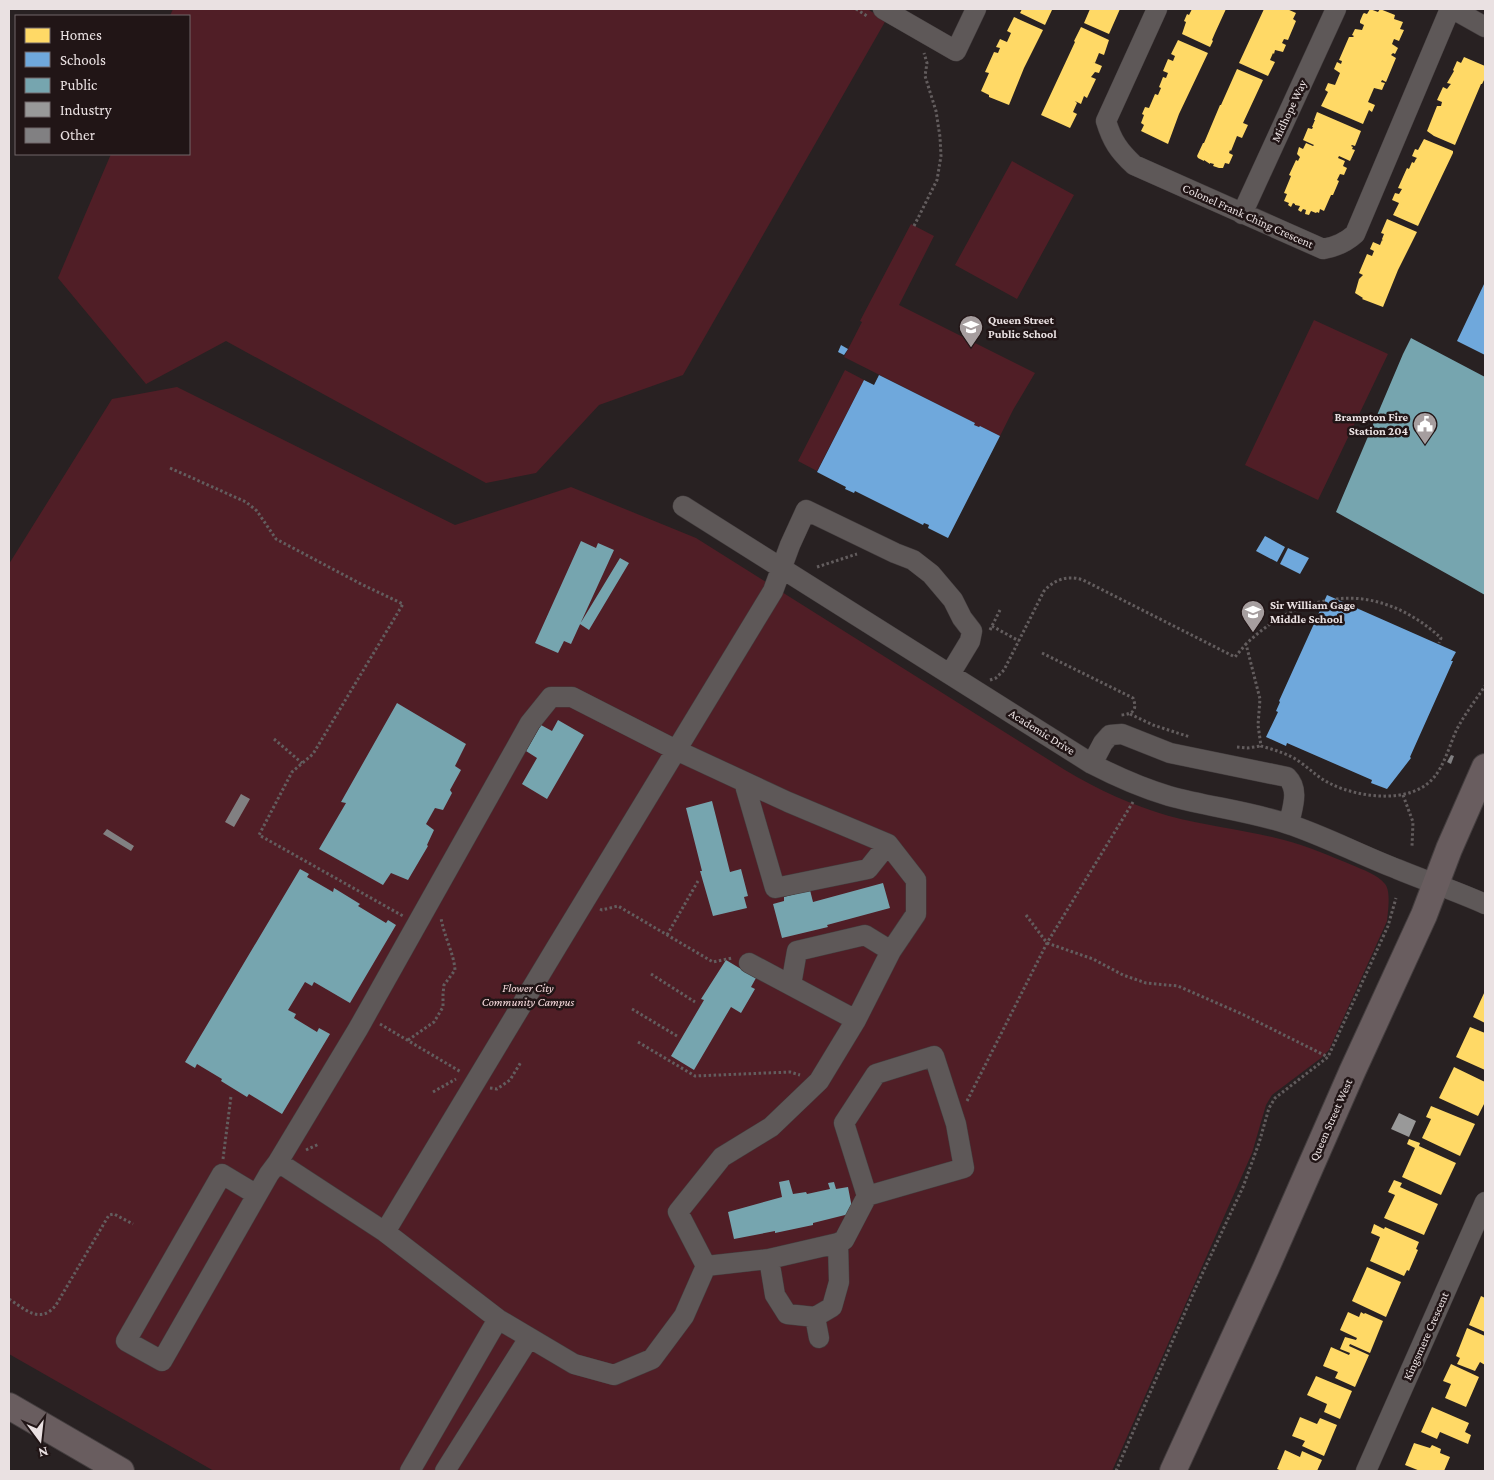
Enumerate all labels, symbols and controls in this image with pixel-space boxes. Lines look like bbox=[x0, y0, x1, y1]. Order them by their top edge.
legend bbox=[15, 15, 190, 155]
text: Homes bbox=[60, 27, 102, 43]
text: Schools bbox=[60, 52, 106, 68]
text: Public bbox=[60, 77, 98, 93]
street label: Midhope Way bbox=[1268, 77, 1310, 144]
text: Industry bbox=[60, 102, 112, 119]
text: Other bbox=[60, 127, 96, 143]
street label: Colonel Frank Ching Crescent bbox=[1180, 181, 1317, 252]
place label: Queen Street Public School bbox=[988, 313, 1057, 341]
school or university icon: Queen Street Public School bbox=[958, 314, 984, 348]
place label: Brampton Fire Station 204 bbox=[1334, 410, 1409, 438]
public building icon: Brampton Fire Station 204 bbox=[1412, 411, 1438, 445]
place label: Sir William Gage Middle School bbox=[1270, 598, 1356, 626]
school or university icon: Sir William Gage Middle School bbox=[1240, 599, 1266, 633]
street label: Academic Drive bbox=[1006, 706, 1078, 758]
park label: Flower City Community Campus bbox=[482, 981, 575, 1009]
street label: Queen Street West bbox=[1307, 1076, 1356, 1163]
street label: Kingsmere Crescent bbox=[1400, 1289, 1452, 1382]
north arrow bbox=[15, 1415, 65, 1465]
text: N bbox=[36, 1444, 50, 1462]

